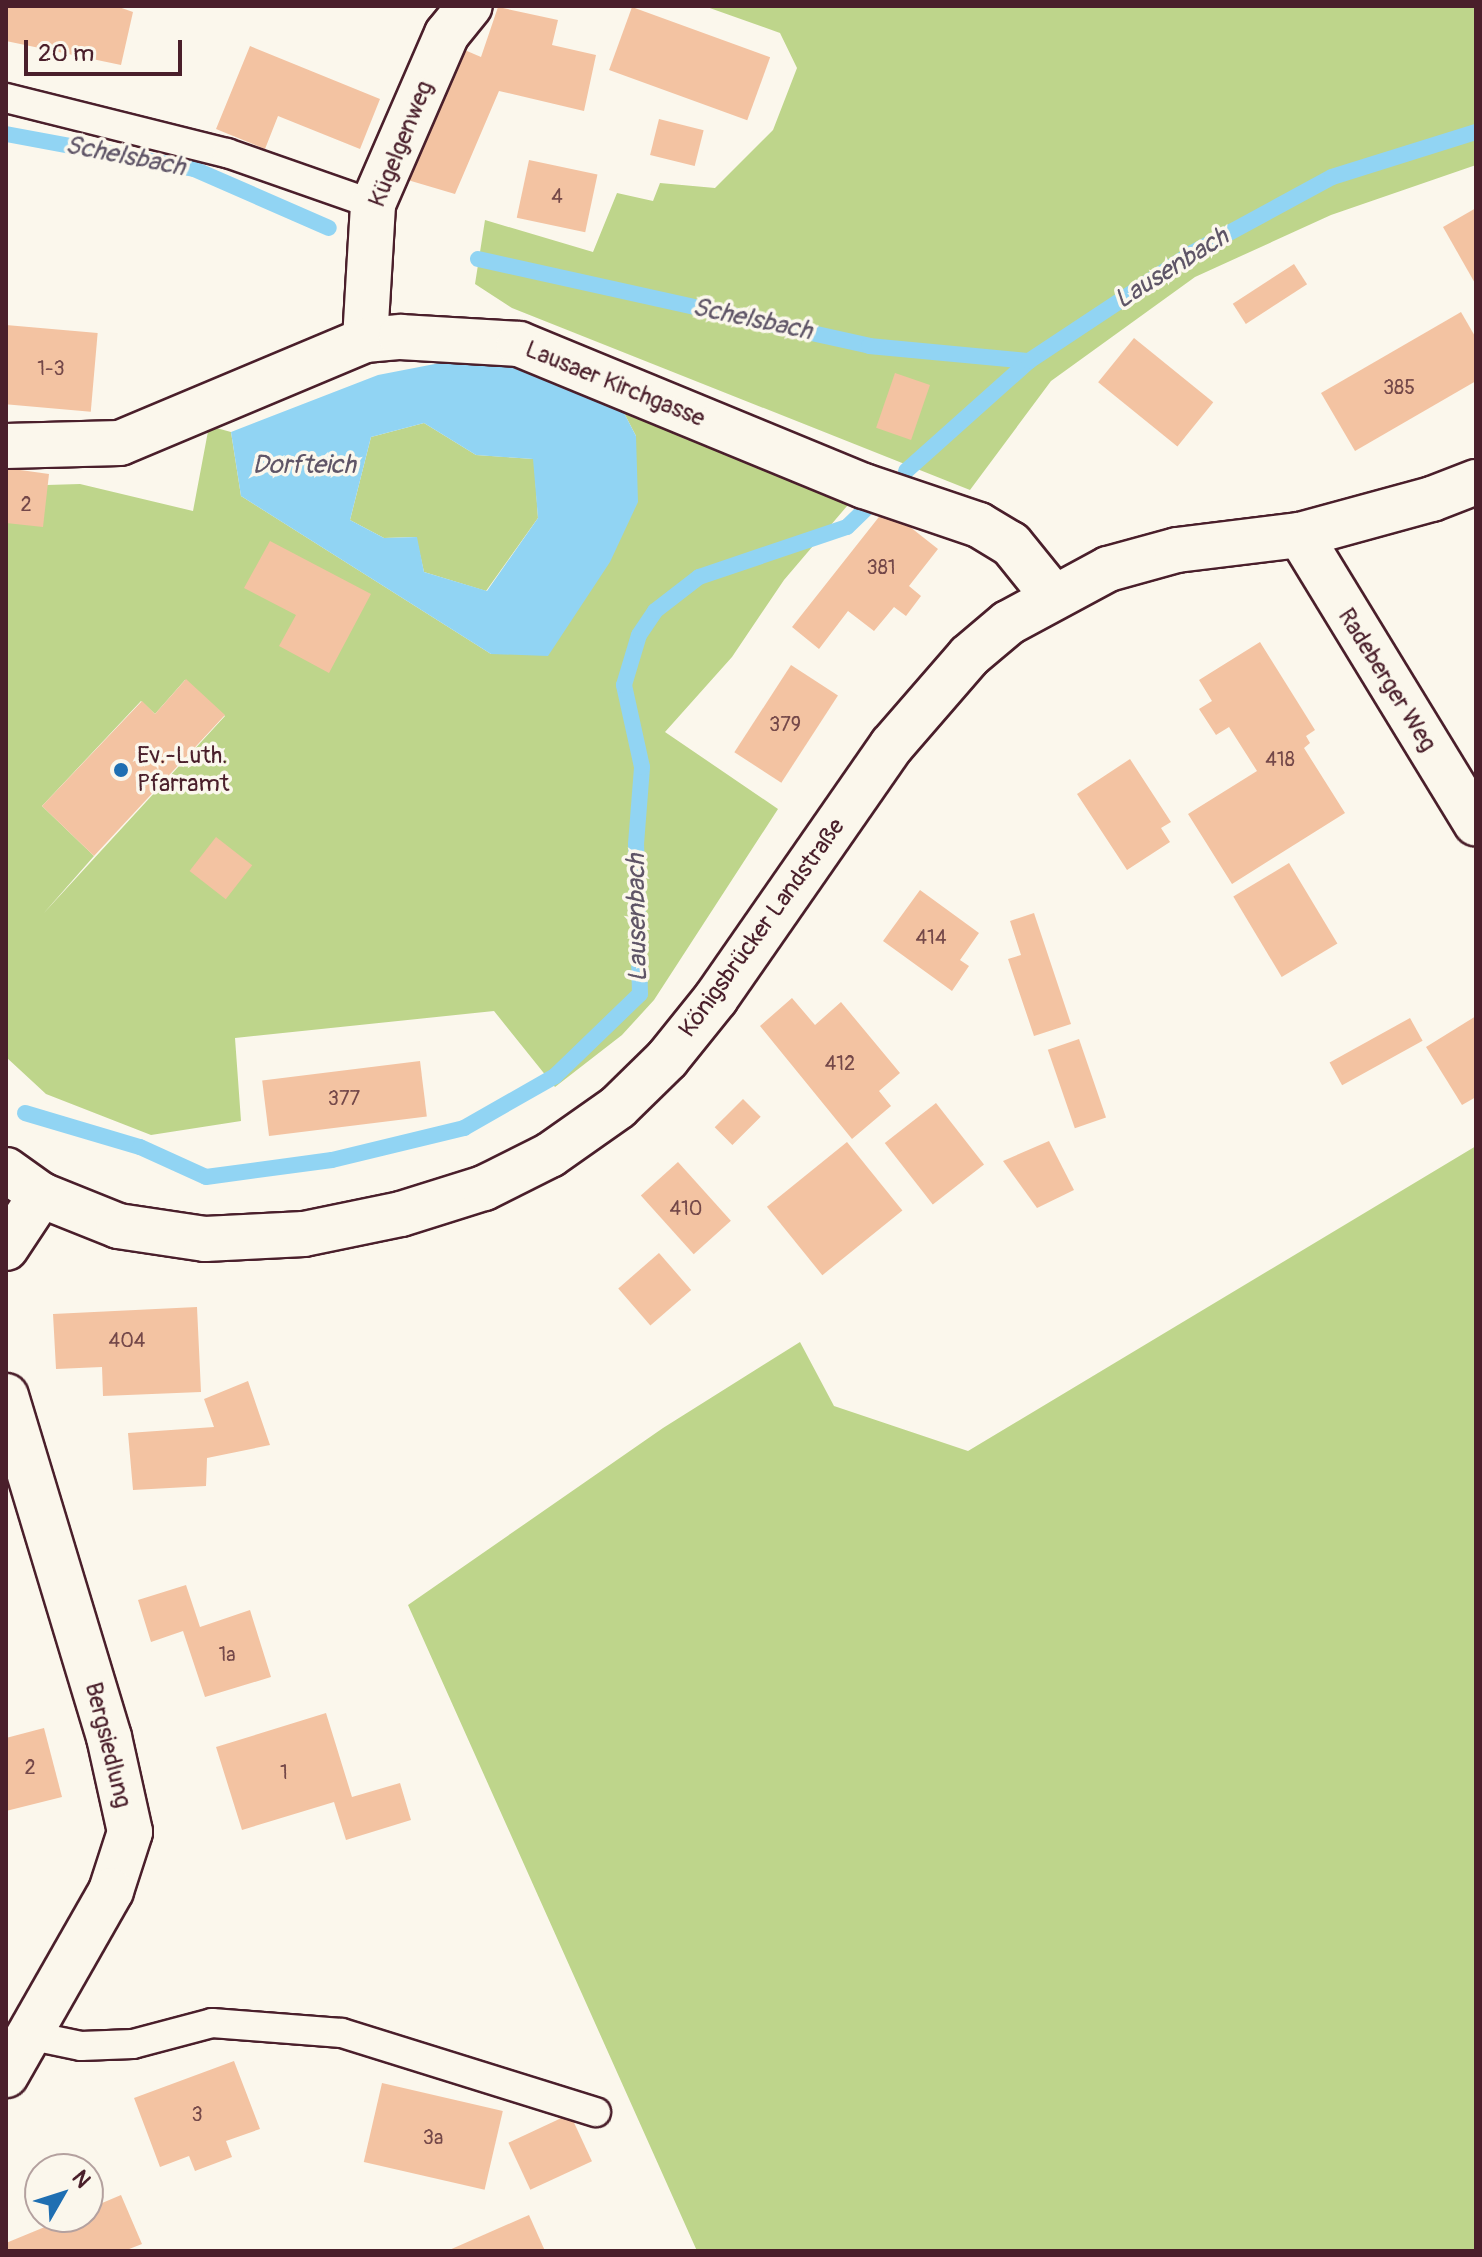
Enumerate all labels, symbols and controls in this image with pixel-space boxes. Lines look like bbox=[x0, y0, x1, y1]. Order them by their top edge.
scale bar bbox=[28, 24, 186, 74]
text: 20 m bbox=[38, 39, 94, 68]
street label: Kügelgenweg bbox=[363, 77, 439, 211]
water label: Schelsbach bbox=[62, 130, 188, 184]
house number: 4 bbox=[551, 184, 563, 208]
water label: Lausenbach bbox=[1109, 222, 1235, 316]
water label: Schelsbach bbox=[689, 292, 815, 348]
street label: Lausaer Kirchgasse bbox=[521, 335, 709, 433]
house number: 1-3 bbox=[37, 356, 65, 380]
house number: 385 bbox=[1383, 375, 1415, 399]
water label: Dorfteich bbox=[252, 450, 356, 482]
house number: 2 bbox=[20, 492, 32, 516]
house number: 381 bbox=[866, 555, 896, 579]
street label: Radeberger Weg bbox=[1332, 603, 1442, 757]
house number: 379 bbox=[769, 712, 801, 736]
place label: Ev.-Luth. Pfarramt bbox=[137, 742, 229, 798]
house number: 418 bbox=[1265, 747, 1295, 771]
marker: Ev.-Luth. Pfarramt bbox=[112, 761, 130, 779]
street label: Königsbrücker Landstraße bbox=[673, 813, 851, 1043]
water label: Lausenbach bbox=[621, 854, 655, 982]
house number: 414 bbox=[915, 925, 947, 949]
house number: 412 bbox=[825, 1051, 855, 1075]
house number: 377 bbox=[328, 1086, 360, 1110]
house number: 410 bbox=[669, 1196, 703, 1220]
house number: 404 bbox=[109, 1328, 145, 1352]
house number: 1a bbox=[218, 1642, 236, 1666]
street label: Bergsiedlung bbox=[79, 1679, 137, 1811]
house number: 2 bbox=[24, 1755, 36, 1779]
house number: 1 bbox=[280, 1760, 288, 1784]
house number: 3 bbox=[191, 2102, 203, 2126]
house number: 3a bbox=[423, 2125, 443, 2149]
north arrow bbox=[24, 2153, 104, 2233]
text: N bbox=[66, 2165, 97, 2194]

